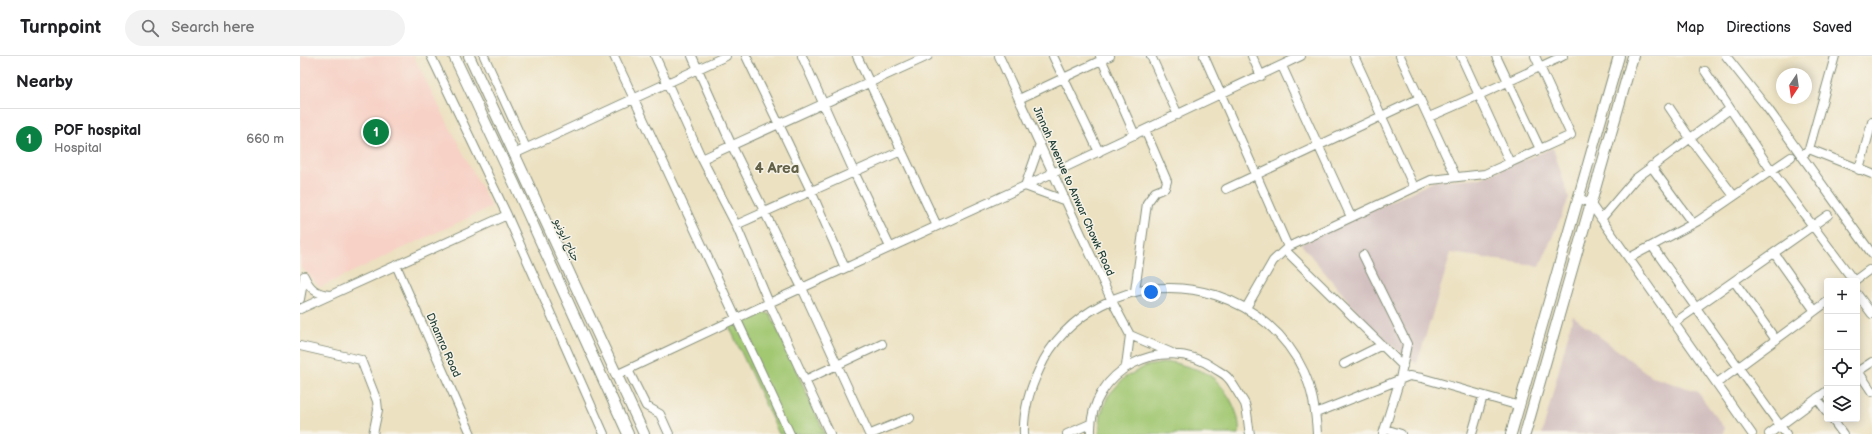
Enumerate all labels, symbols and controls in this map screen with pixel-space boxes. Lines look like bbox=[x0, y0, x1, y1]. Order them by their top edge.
search box bbox=[125, 10, 405, 46]
text: Turnpoint bbox=[20, 16, 101, 39]
icon: search bbox=[139, 17, 161, 39]
text: Search here bbox=[171, 18, 254, 37]
text: Map bbox=[1676, 19, 1704, 36]
text: Directions bbox=[1726, 19, 1791, 36]
text: Saved bbox=[1813, 19, 1852, 36]
north arrow bbox=[1776, 68, 1812, 104]
text: Nearby bbox=[16, 72, 73, 92]
street label: Jinnah Avenue to Anwar Chowk Road bbox=[1030, 104, 1117, 278]
pin: 1 bbox=[363, 117, 389, 147]
text: POF hospital bbox=[54, 121, 141, 140]
text: 1 bbox=[26, 131, 32, 147]
text: 660 m bbox=[246, 131, 284, 147]
text: Hospital bbox=[54, 140, 102, 156]
district label: 4 Area bbox=[755, 159, 799, 178]
street label: جناح ایونیو bbox=[550, 216, 582, 264]
map controls bbox=[1824, 278, 1860, 422]
button: + bbox=[1824, 278, 1860, 314]
your location bbox=[1141, 282, 1161, 302]
street label: Dhamra Road bbox=[424, 311, 464, 379]
button: − bbox=[1824, 314, 1860, 350]
button: locate bbox=[1824, 350, 1860, 386]
button: layers bbox=[1824, 386, 1860, 422]

